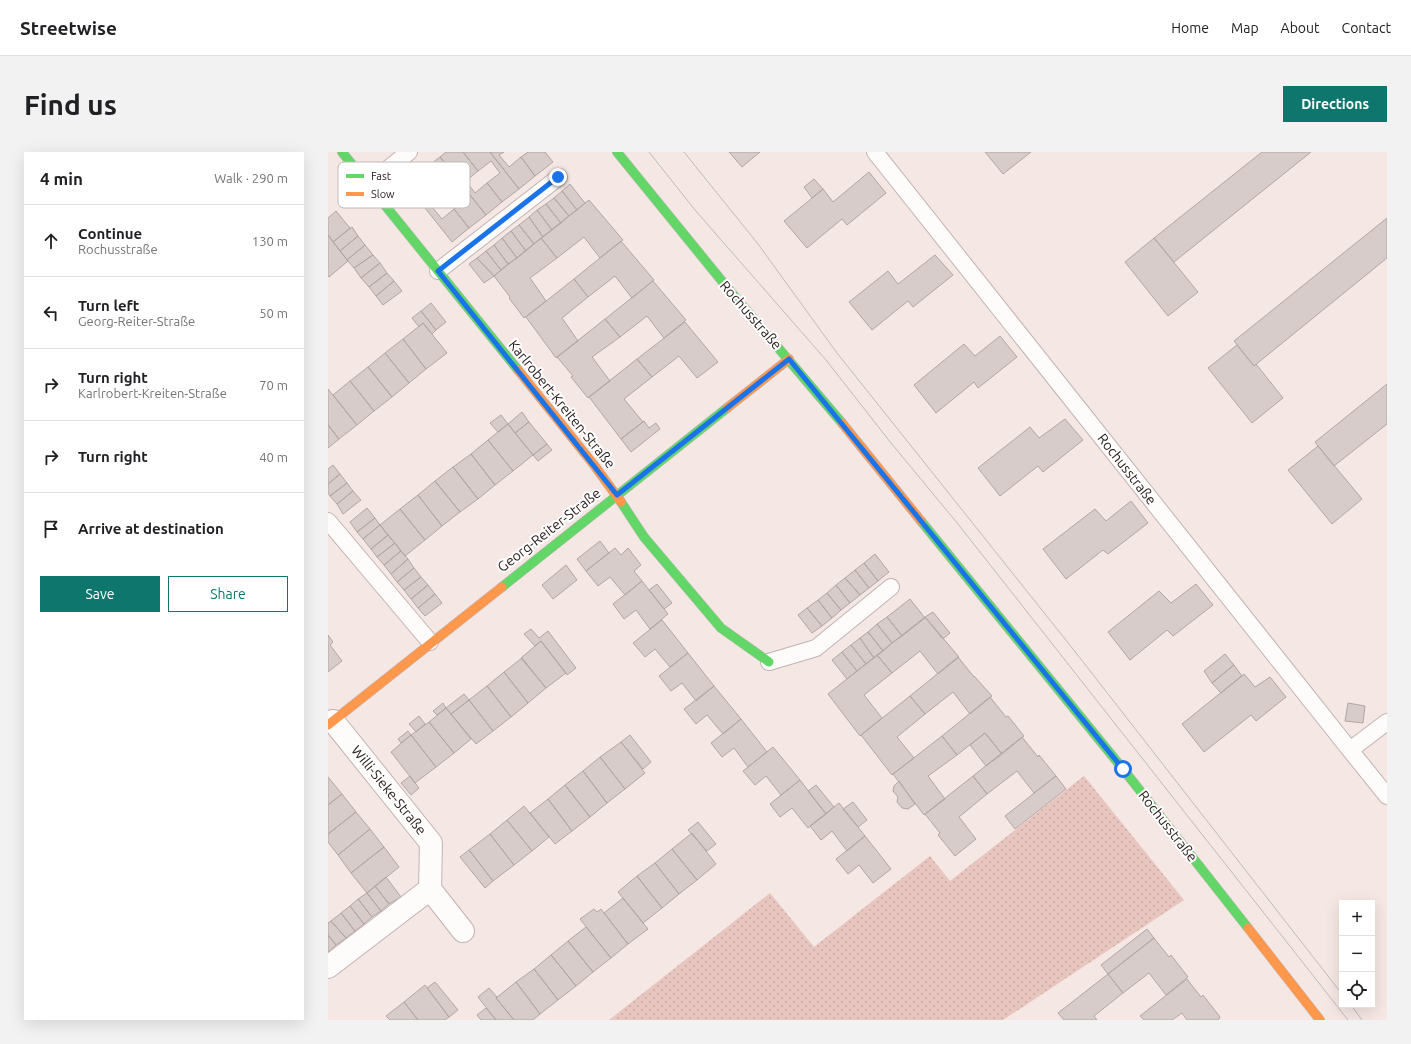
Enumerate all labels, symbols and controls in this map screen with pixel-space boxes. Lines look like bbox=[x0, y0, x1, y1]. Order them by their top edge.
text: Streetwise bbox=[20, 17, 117, 39]
text: Home bbox=[1171, 20, 1209, 36]
text: Map bbox=[1231, 20, 1259, 36]
text: About bbox=[1281, 20, 1320, 36]
text: Contact bbox=[1342, 20, 1391, 36]
button: Directions bbox=[1283, 86, 1387, 122]
text: Find us bbox=[24, 89, 117, 120]
legend bbox=[338, 162, 470, 208]
route end bbox=[549, 168, 567, 186]
text: 4 min bbox=[40, 169, 83, 188]
text: Fast bbox=[371, 170, 392, 182]
text: Walk · 290 m bbox=[214, 171, 288, 185]
text: Slow bbox=[371, 188, 395, 200]
text: Continue bbox=[78, 225, 142, 242]
icon: ahead bbox=[40, 230, 62, 252]
text: 130 m bbox=[252, 234, 288, 248]
text: Rochusstraße bbox=[78, 242, 158, 256]
street label: Rochusstraße bbox=[717, 277, 785, 353]
text: Turn left bbox=[78, 297, 139, 314]
icon: left bbox=[40, 302, 62, 324]
text: 50 m bbox=[259, 306, 288, 320]
text: Georg-Reiter-Straße bbox=[78, 314, 195, 328]
street label: Karlrobert-Kreiten-Straße bbox=[505, 337, 619, 471]
text: Turn right bbox=[78, 369, 148, 386]
icon: right bbox=[40, 374, 62, 396]
text: 70 m bbox=[259, 378, 288, 392]
text: Karlrobert-Kreiten-Straße bbox=[78, 386, 227, 400]
street label: Rochusstraße bbox=[1094, 430, 1160, 508]
icon: right bbox=[40, 446, 62, 468]
text: Turn right bbox=[78, 448, 148, 465]
text: 40 m bbox=[259, 450, 288, 464]
street label: Georg-Reiter-Straße bbox=[494, 485, 604, 575]
icon: arrive bbox=[40, 518, 62, 540]
text: Arrive at destination bbox=[78, 520, 224, 537]
button: Save bbox=[40, 576, 160, 612]
button: Share bbox=[168, 576, 288, 612]
street label: Willi-Sieke-Straße bbox=[348, 742, 430, 838]
route start bbox=[1114, 760, 1132, 778]
street label: Rochusstraße bbox=[1135, 787, 1201, 865]
map controls bbox=[1339, 900, 1375, 1008]
button: + bbox=[1339, 900, 1375, 936]
button: − bbox=[1339, 936, 1375, 972]
button: locate bbox=[1339, 972, 1375, 1008]

